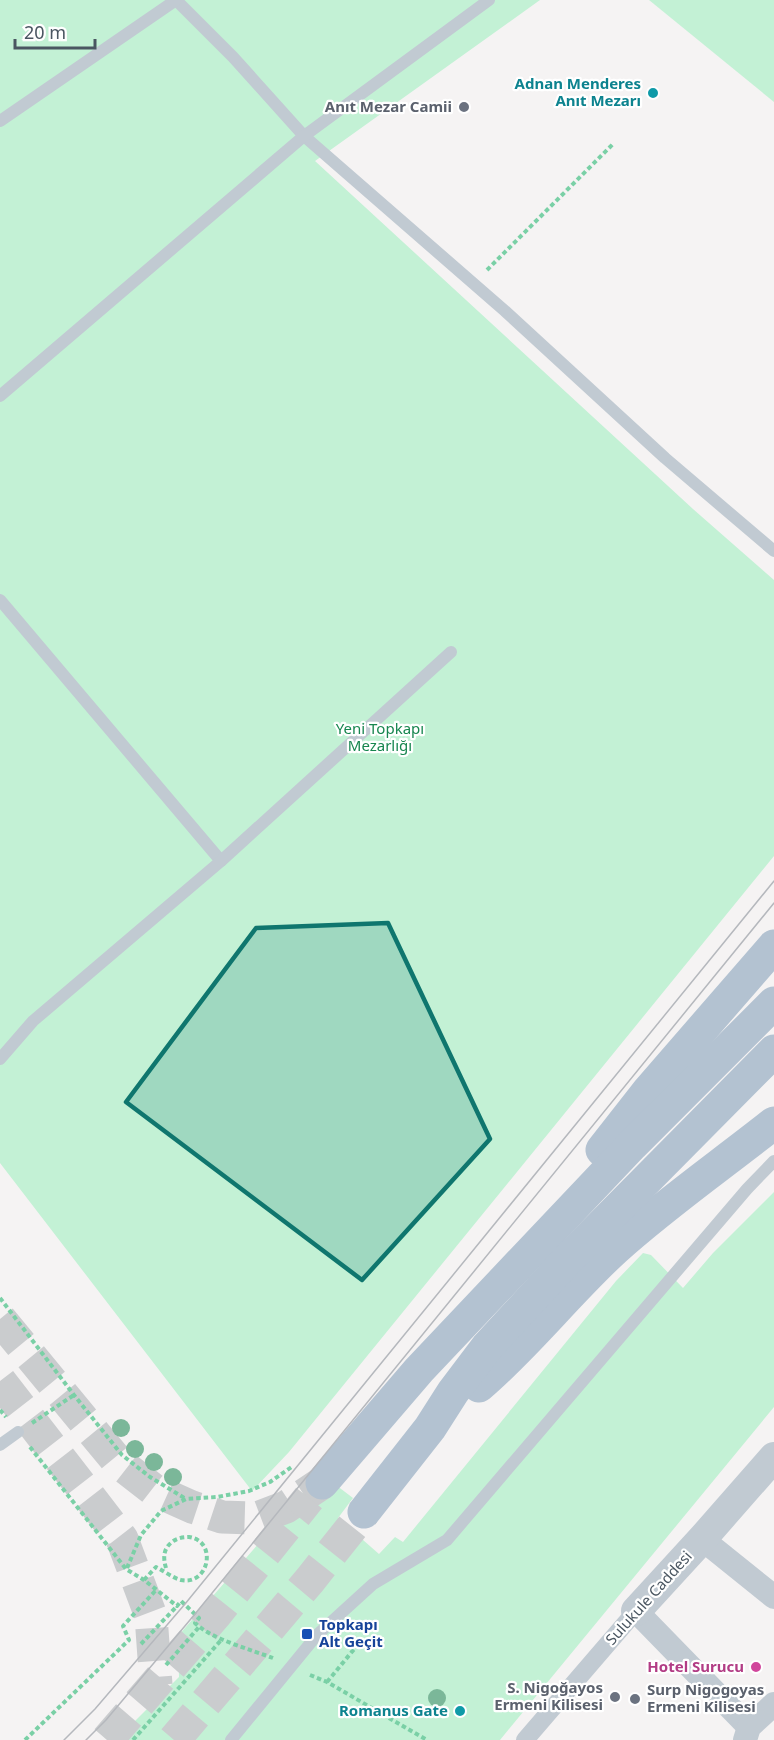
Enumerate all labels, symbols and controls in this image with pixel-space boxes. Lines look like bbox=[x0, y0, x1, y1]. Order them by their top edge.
scale bar bbox=[15, 12, 94, 50]
text: 20 m bbox=[24, 20, 66, 44]
place label: Adnan Menderes Anıt Mezarı bbox=[515, 73, 641, 110]
marker: Adnan Menderes Anıt Mezarı bbox=[646, 86, 660, 100]
place label: Anıt Mezar Camii bbox=[325, 96, 452, 116]
marker: Anıt Mezar Camii bbox=[457, 100, 471, 114]
park label: Yeni Topkapı Mezarlığı bbox=[336, 718, 424, 755]
street label: Sulukule Caddesi bbox=[601, 1546, 696, 1649]
place label: Topkapı Alt Geçit bbox=[319, 1614, 383, 1651]
marker: Topkapı Alt Geçit bbox=[300, 1627, 314, 1641]
place label: Hotel Surucu bbox=[647, 1656, 744, 1676]
marker: Hotel Surucu bbox=[749, 1660, 763, 1674]
place label: S. Nigoğayos Ermeni Kilisesi bbox=[494, 1677, 603, 1714]
place label: Surp Nigogoyas Ermeni Kilisesi bbox=[647, 1679, 764, 1716]
marker: S. Nigoğayos Ermeni Kilisesi bbox=[608, 1690, 622, 1704]
marker: Surp Nigogoyas Ermeni Kilisesi bbox=[628, 1692, 642, 1706]
place label: Romanus Gate bbox=[339, 1700, 448, 1720]
marker: Romanus Gate bbox=[453, 1704, 467, 1718]

